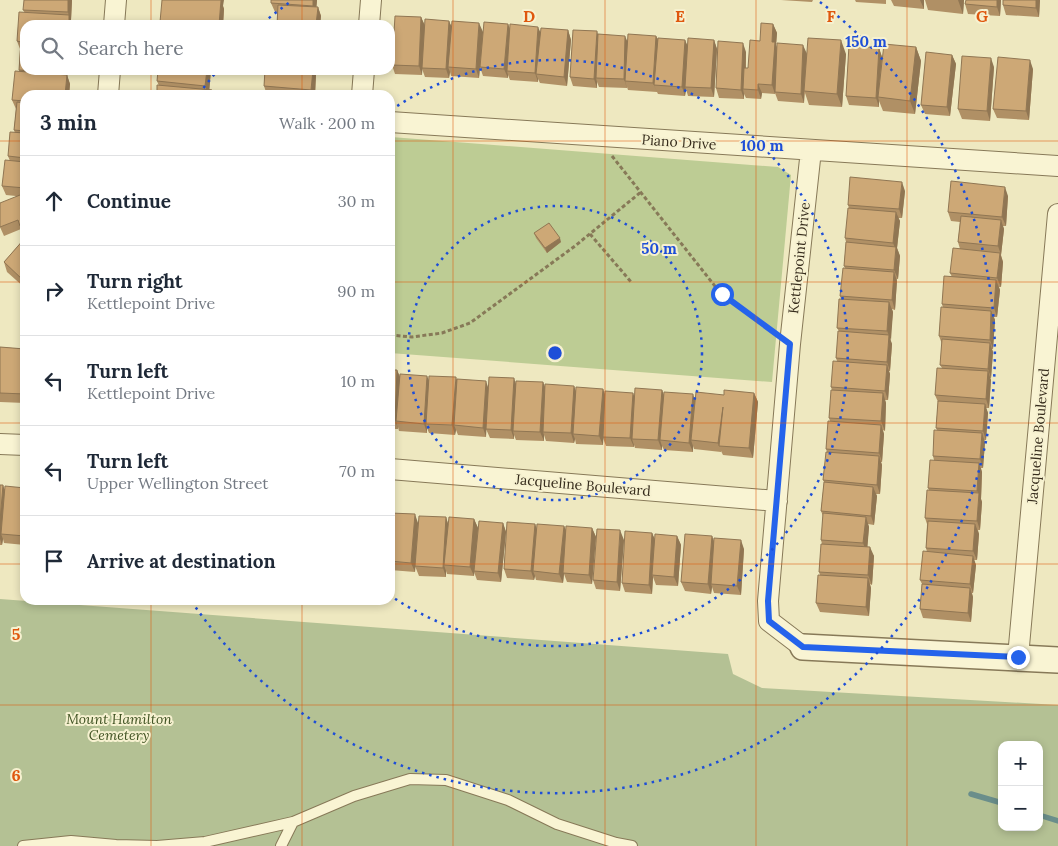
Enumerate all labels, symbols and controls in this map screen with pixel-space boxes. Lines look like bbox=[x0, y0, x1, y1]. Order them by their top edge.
text: D bbox=[523, 6, 535, 26]
text: E bbox=[675, 6, 685, 26]
text: F bbox=[826, 6, 836, 26]
text: G bbox=[976, 6, 988, 26]
search box bbox=[20, 20, 395, 75]
text: 150 m bbox=[845, 32, 887, 51]
icon: search bbox=[38, 34, 66, 62]
text: Search here bbox=[78, 36, 184, 60]
text: 3 min bbox=[40, 109, 97, 136]
text: Walk · 200 m bbox=[279, 113, 375, 133]
street label: Piano Drive bbox=[641, 130, 717, 154]
text: 100 m bbox=[741, 136, 784, 155]
icon: ahead bbox=[40, 187, 68, 215]
text: Continue bbox=[87, 189, 171, 213]
text: 30 m bbox=[338, 191, 375, 211]
street label: Kettlepoint Drive bbox=[784, 201, 814, 315]
text: 50 m bbox=[641, 239, 677, 258]
text: Turn right bbox=[87, 269, 183, 293]
icon: right bbox=[40, 277, 68, 305]
text: 90 m bbox=[337, 281, 375, 301]
route start bbox=[711, 283, 734, 306]
text: Kettlepoint Drive bbox=[87, 293, 215, 313]
centre of rings bbox=[546, 344, 564, 362]
text: Turn left bbox=[87, 359, 168, 383]
icon: left bbox=[40, 367, 68, 395]
street label: Jacqueline Boulevard bbox=[1023, 367, 1053, 506]
text: 10 m bbox=[341, 371, 375, 391]
text: Kettlepoint Drive bbox=[87, 383, 215, 403]
text: Turn left bbox=[87, 449, 168, 473]
icon: left bbox=[40, 457, 68, 485]
text: 70 m bbox=[339, 461, 375, 481]
street label: Jacqueline Boulevard bbox=[513, 470, 652, 500]
text: Upper Wellington Street bbox=[87, 473, 269, 493]
icon: arrive bbox=[40, 547, 68, 575]
text: Arrive at destination bbox=[87, 549, 276, 573]
text: 5 bbox=[12, 624, 21, 644]
route end bbox=[1007, 646, 1030, 669]
park label: Mount Hamilton Cemetery bbox=[66, 710, 172, 744]
map controls bbox=[998, 741, 1043, 831]
button: + bbox=[998, 741, 1043, 786]
text: 6 bbox=[11, 765, 21, 785]
button: − bbox=[998, 786, 1043, 831]

